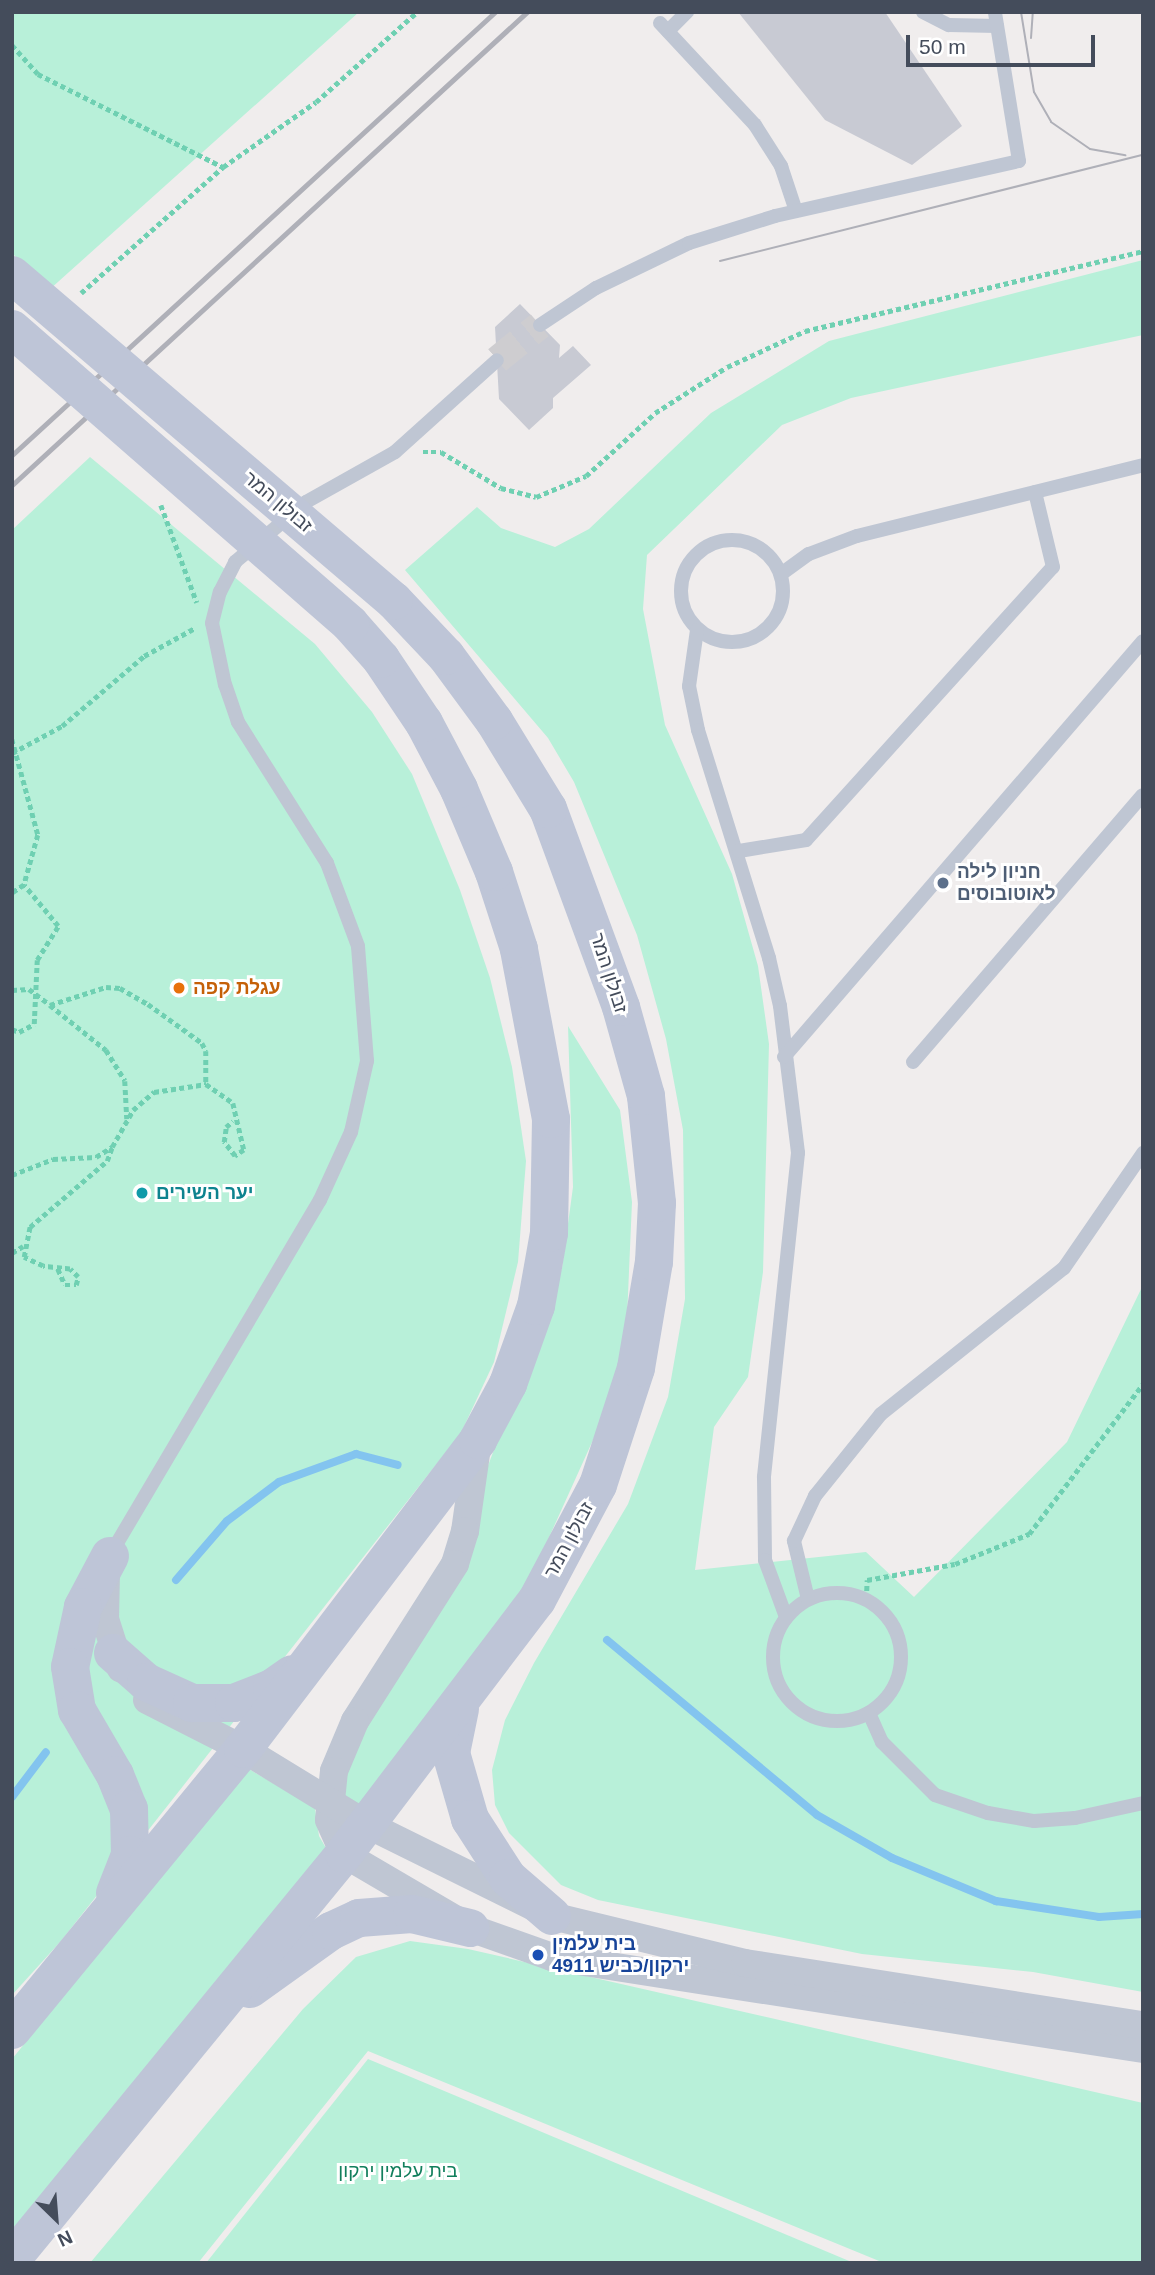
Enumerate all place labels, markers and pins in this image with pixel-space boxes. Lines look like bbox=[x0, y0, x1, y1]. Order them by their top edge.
place label: חניון לילה לאוטובוסים bbox=[957, 861, 1056, 905]
marker: חניון לילה לאוטובוסים bbox=[935, 875, 951, 891]
place label: עגלת קפה bbox=[193, 977, 281, 999]
marker: עגלת קפה bbox=[171, 980, 187, 996]
place label: יער השירים bbox=[156, 1182, 254, 1204]
marker: יער השירים bbox=[134, 1185, 150, 1201]
place label: בית עלמין ירקון/כביש 4911 bbox=[552, 1933, 688, 1977]
marker: בית עלמין ירקון/כביש 4911 bbox=[530, 1947, 546, 1963]

